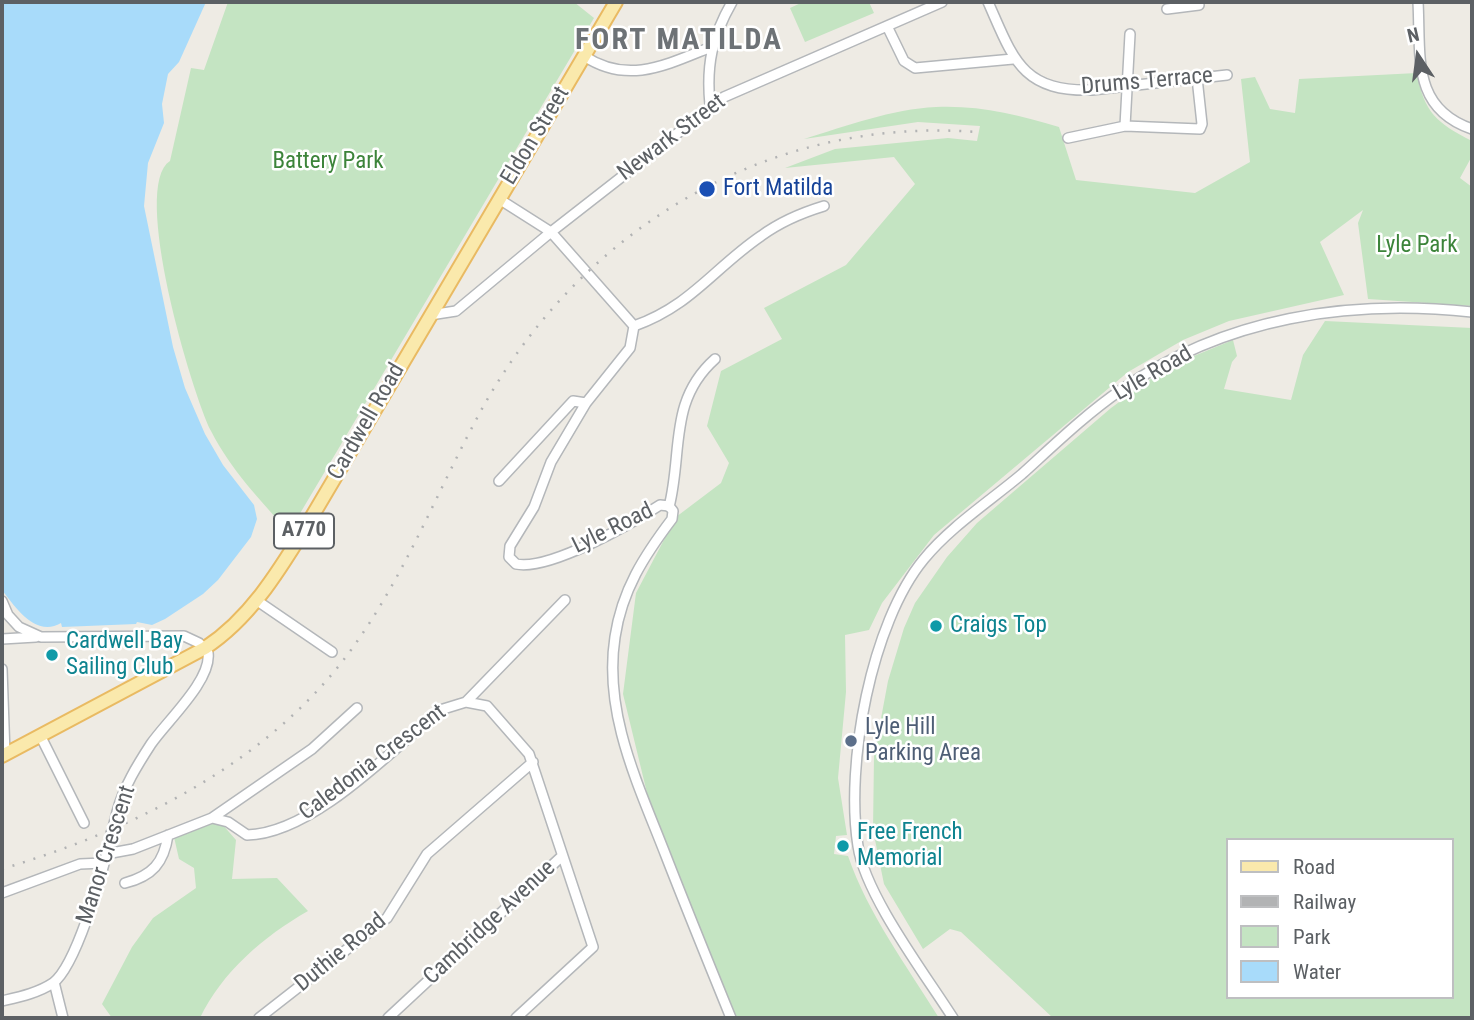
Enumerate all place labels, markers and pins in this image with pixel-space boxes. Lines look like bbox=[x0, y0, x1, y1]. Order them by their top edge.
place label: Fort Matilda bbox=[723, 175, 833, 203]
marker: Fort Matilda bbox=[697, 179, 717, 199]
place label: Craigs Top bbox=[950, 612, 1047, 640]
marker: Craigs Top bbox=[928, 618, 944, 634]
place label: Cardwell Bay Sailing Club bbox=[66, 628, 183, 682]
marker: Cardwell Bay Sailing Club bbox=[44, 647, 60, 663]
place label: Lyle Hill Parking Area bbox=[865, 714, 981, 768]
marker: Lyle Hill Parking Area bbox=[843, 733, 859, 749]
place label: Free French Memorial bbox=[857, 819, 963, 873]
marker: Free French Memorial bbox=[835, 838, 851, 854]

